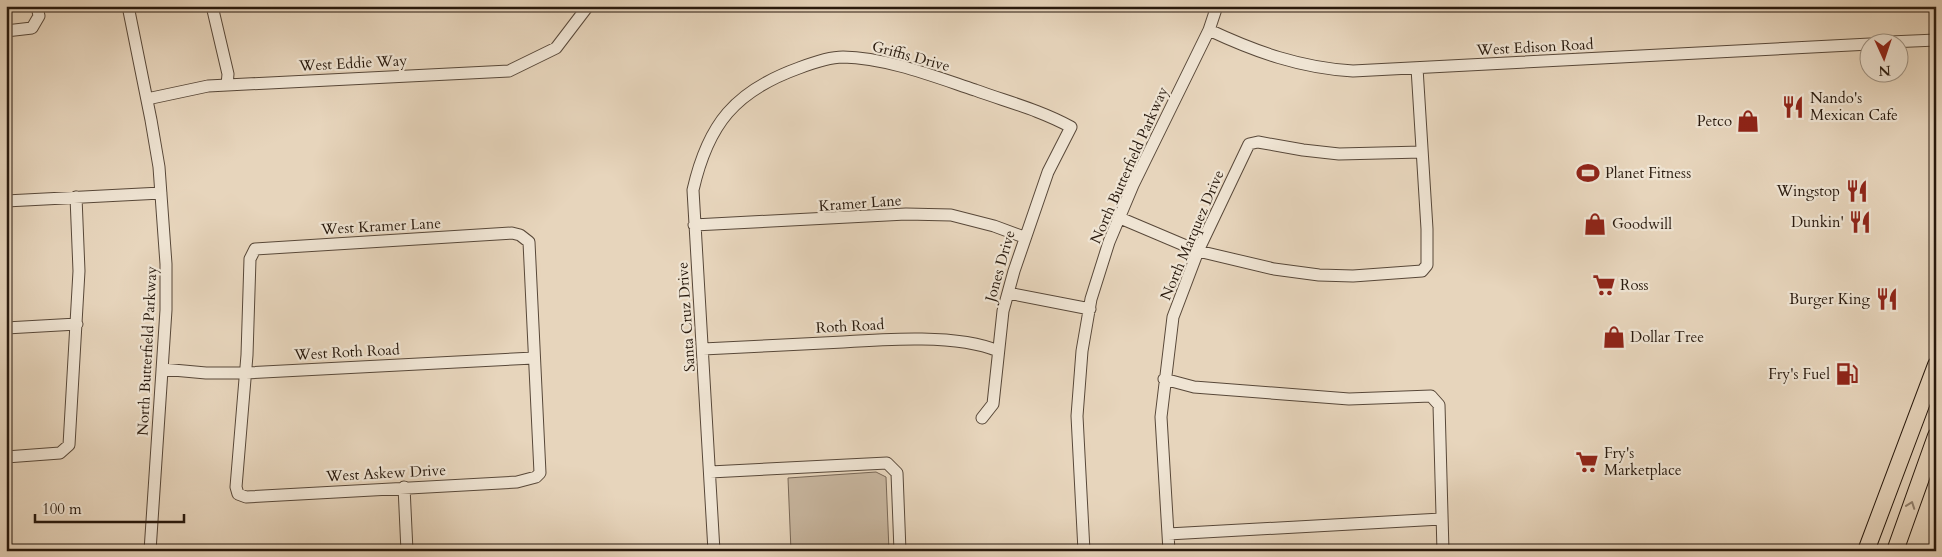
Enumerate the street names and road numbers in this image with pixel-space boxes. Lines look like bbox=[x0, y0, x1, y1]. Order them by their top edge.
street label: West Edison Road bbox=[1475, 34, 1594, 60]
street label: Griffis Drive bbox=[870, 36, 952, 76]
street label: West Eddie Way bbox=[297, 50, 408, 76]
street label: North Butterfield Parkway bbox=[1085, 83, 1173, 247]
street label: North Marquez Drive bbox=[1156, 167, 1229, 303]
street label: Kramer Lane bbox=[818, 190, 902, 216]
street label: West Kramer Lane bbox=[319, 213, 442, 239]
street label: Jones Drive bbox=[980, 228, 1020, 306]
street label: Santa Cruz Drive bbox=[672, 261, 700, 373]
street label: North Butterfield Parkway bbox=[133, 266, 161, 436]
street label: Roth Road bbox=[815, 314, 885, 338]
street label: West Roth Road bbox=[293, 339, 400, 365]
street label: West Askew Drive bbox=[325, 460, 447, 486]

